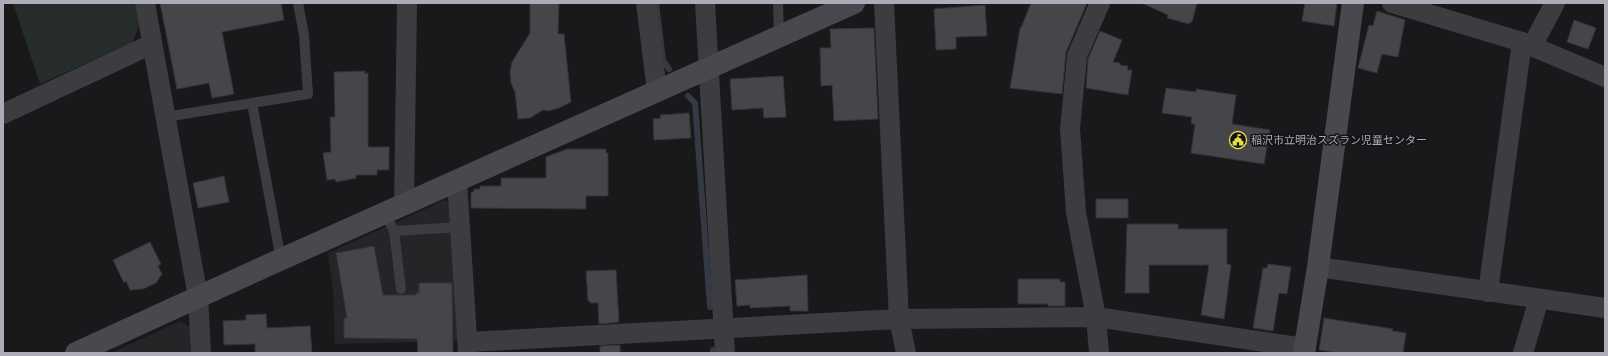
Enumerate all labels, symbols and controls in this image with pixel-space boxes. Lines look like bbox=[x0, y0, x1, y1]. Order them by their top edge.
public building icon: 稲沢市立明治スズラン児童センター bbox=[1228, 130, 1248, 150]
place label: 稲沢市立明治スズラン児童センター bbox=[1251, 134, 1427, 147]

